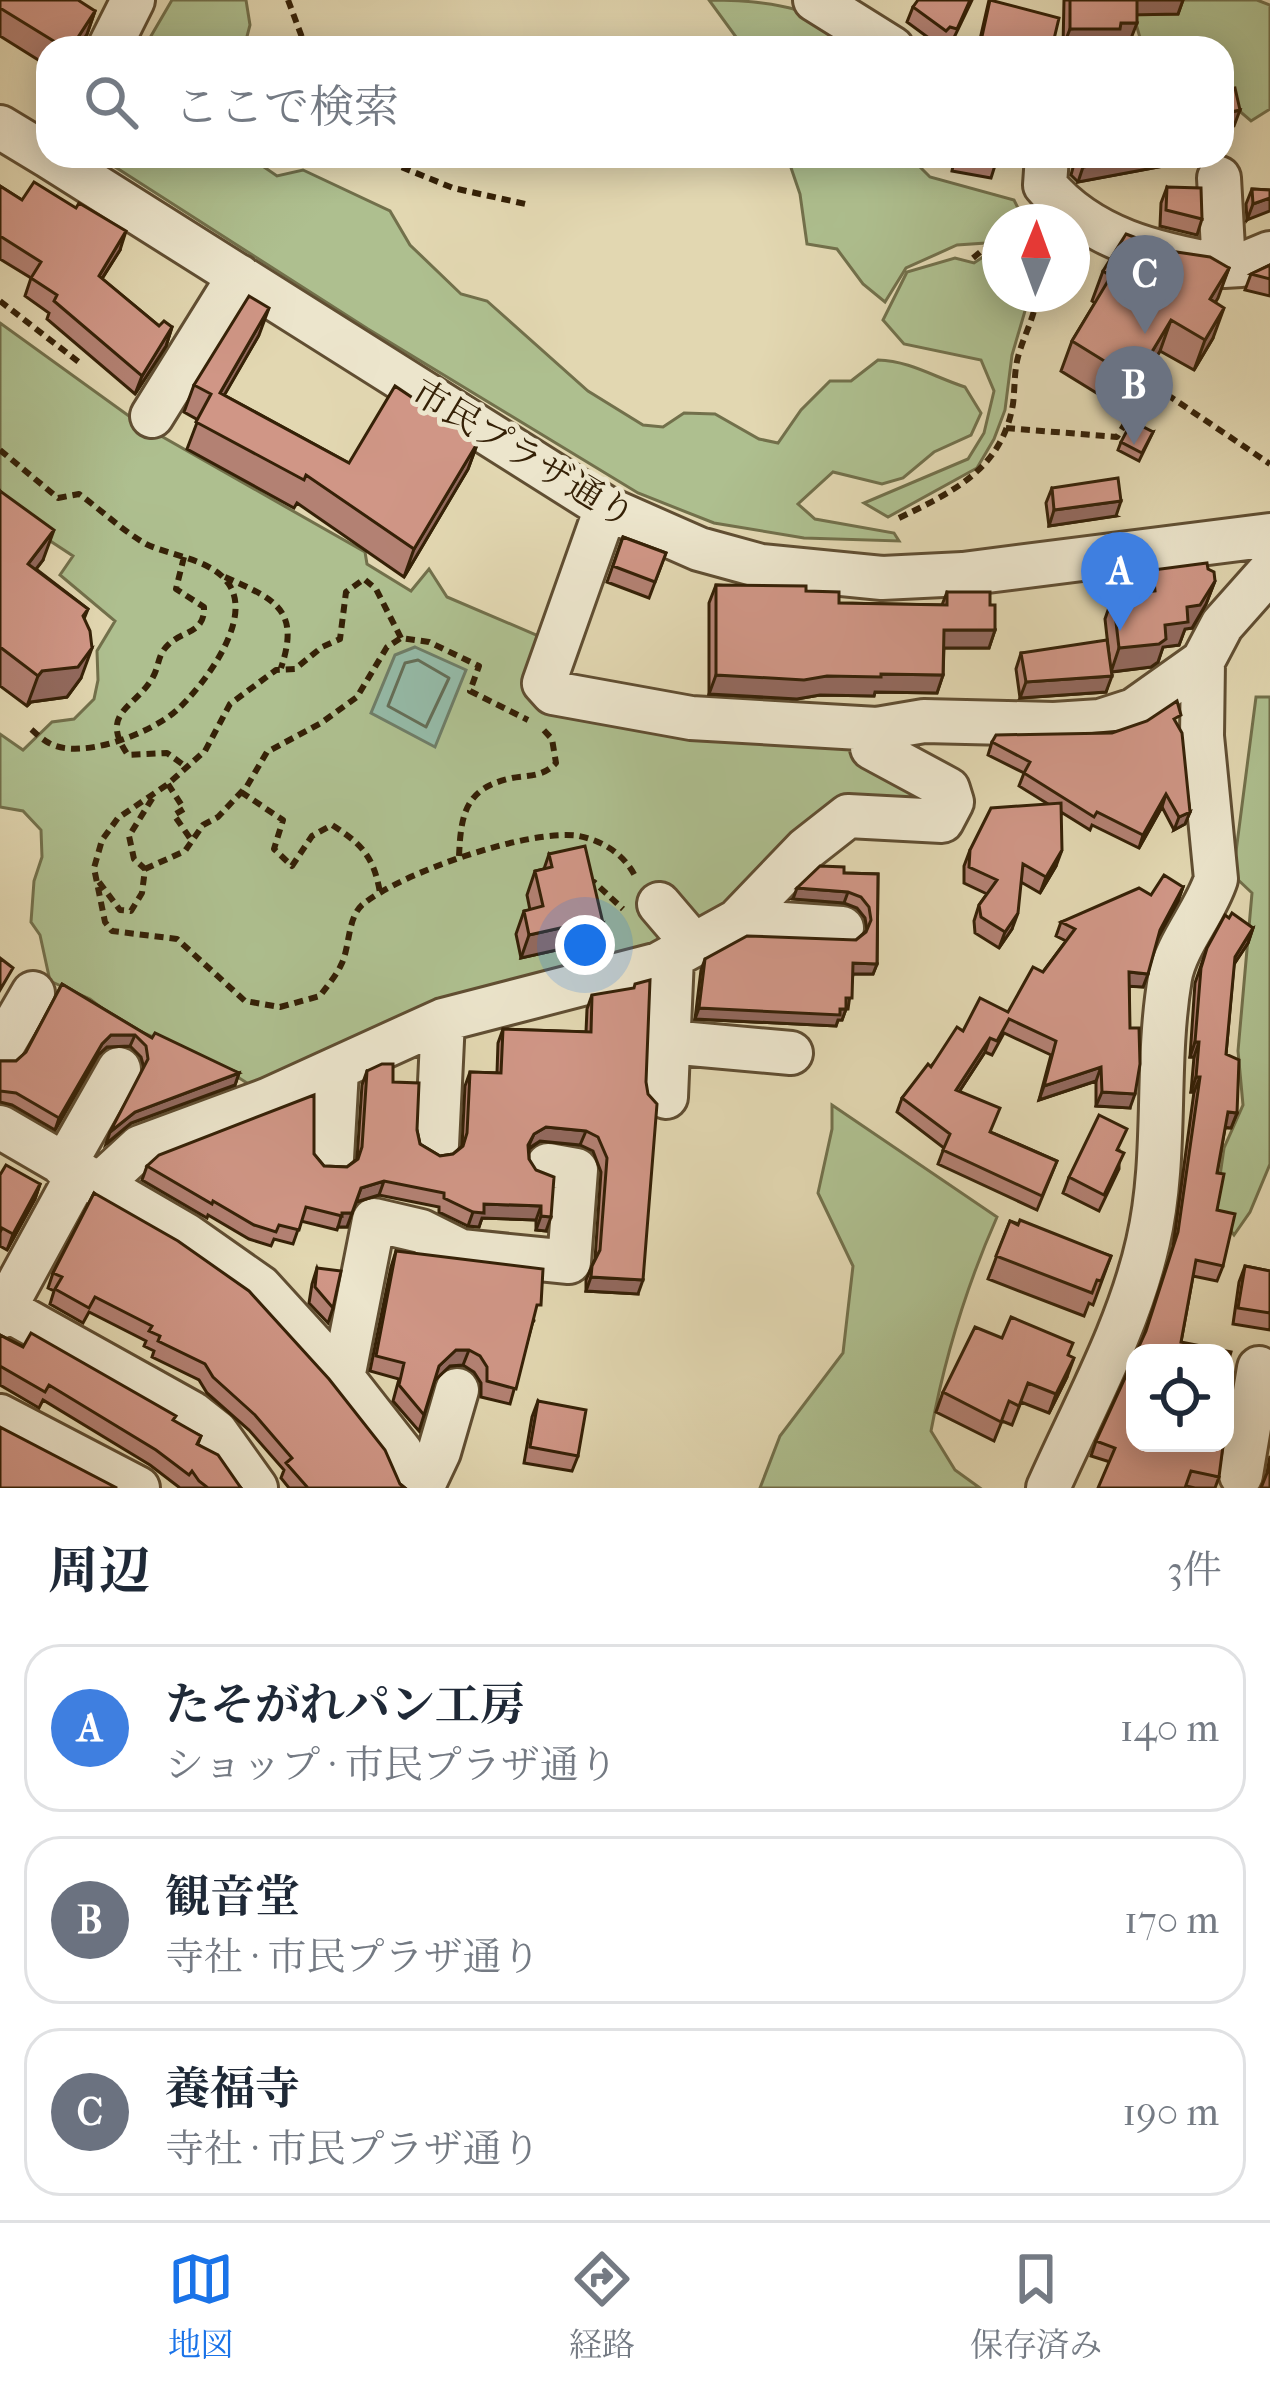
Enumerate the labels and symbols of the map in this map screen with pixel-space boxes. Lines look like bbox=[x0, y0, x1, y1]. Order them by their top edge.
north arrow bbox=[982, 204, 1090, 312]
pin: C bbox=[1106, 235, 1184, 334]
pin: B bbox=[1095, 346, 1173, 445]
street label: 市民プラザ通り bbox=[405, 371, 642, 537]
pin: A bbox=[1081, 532, 1159, 631]
your location bbox=[555, 915, 615, 975]

